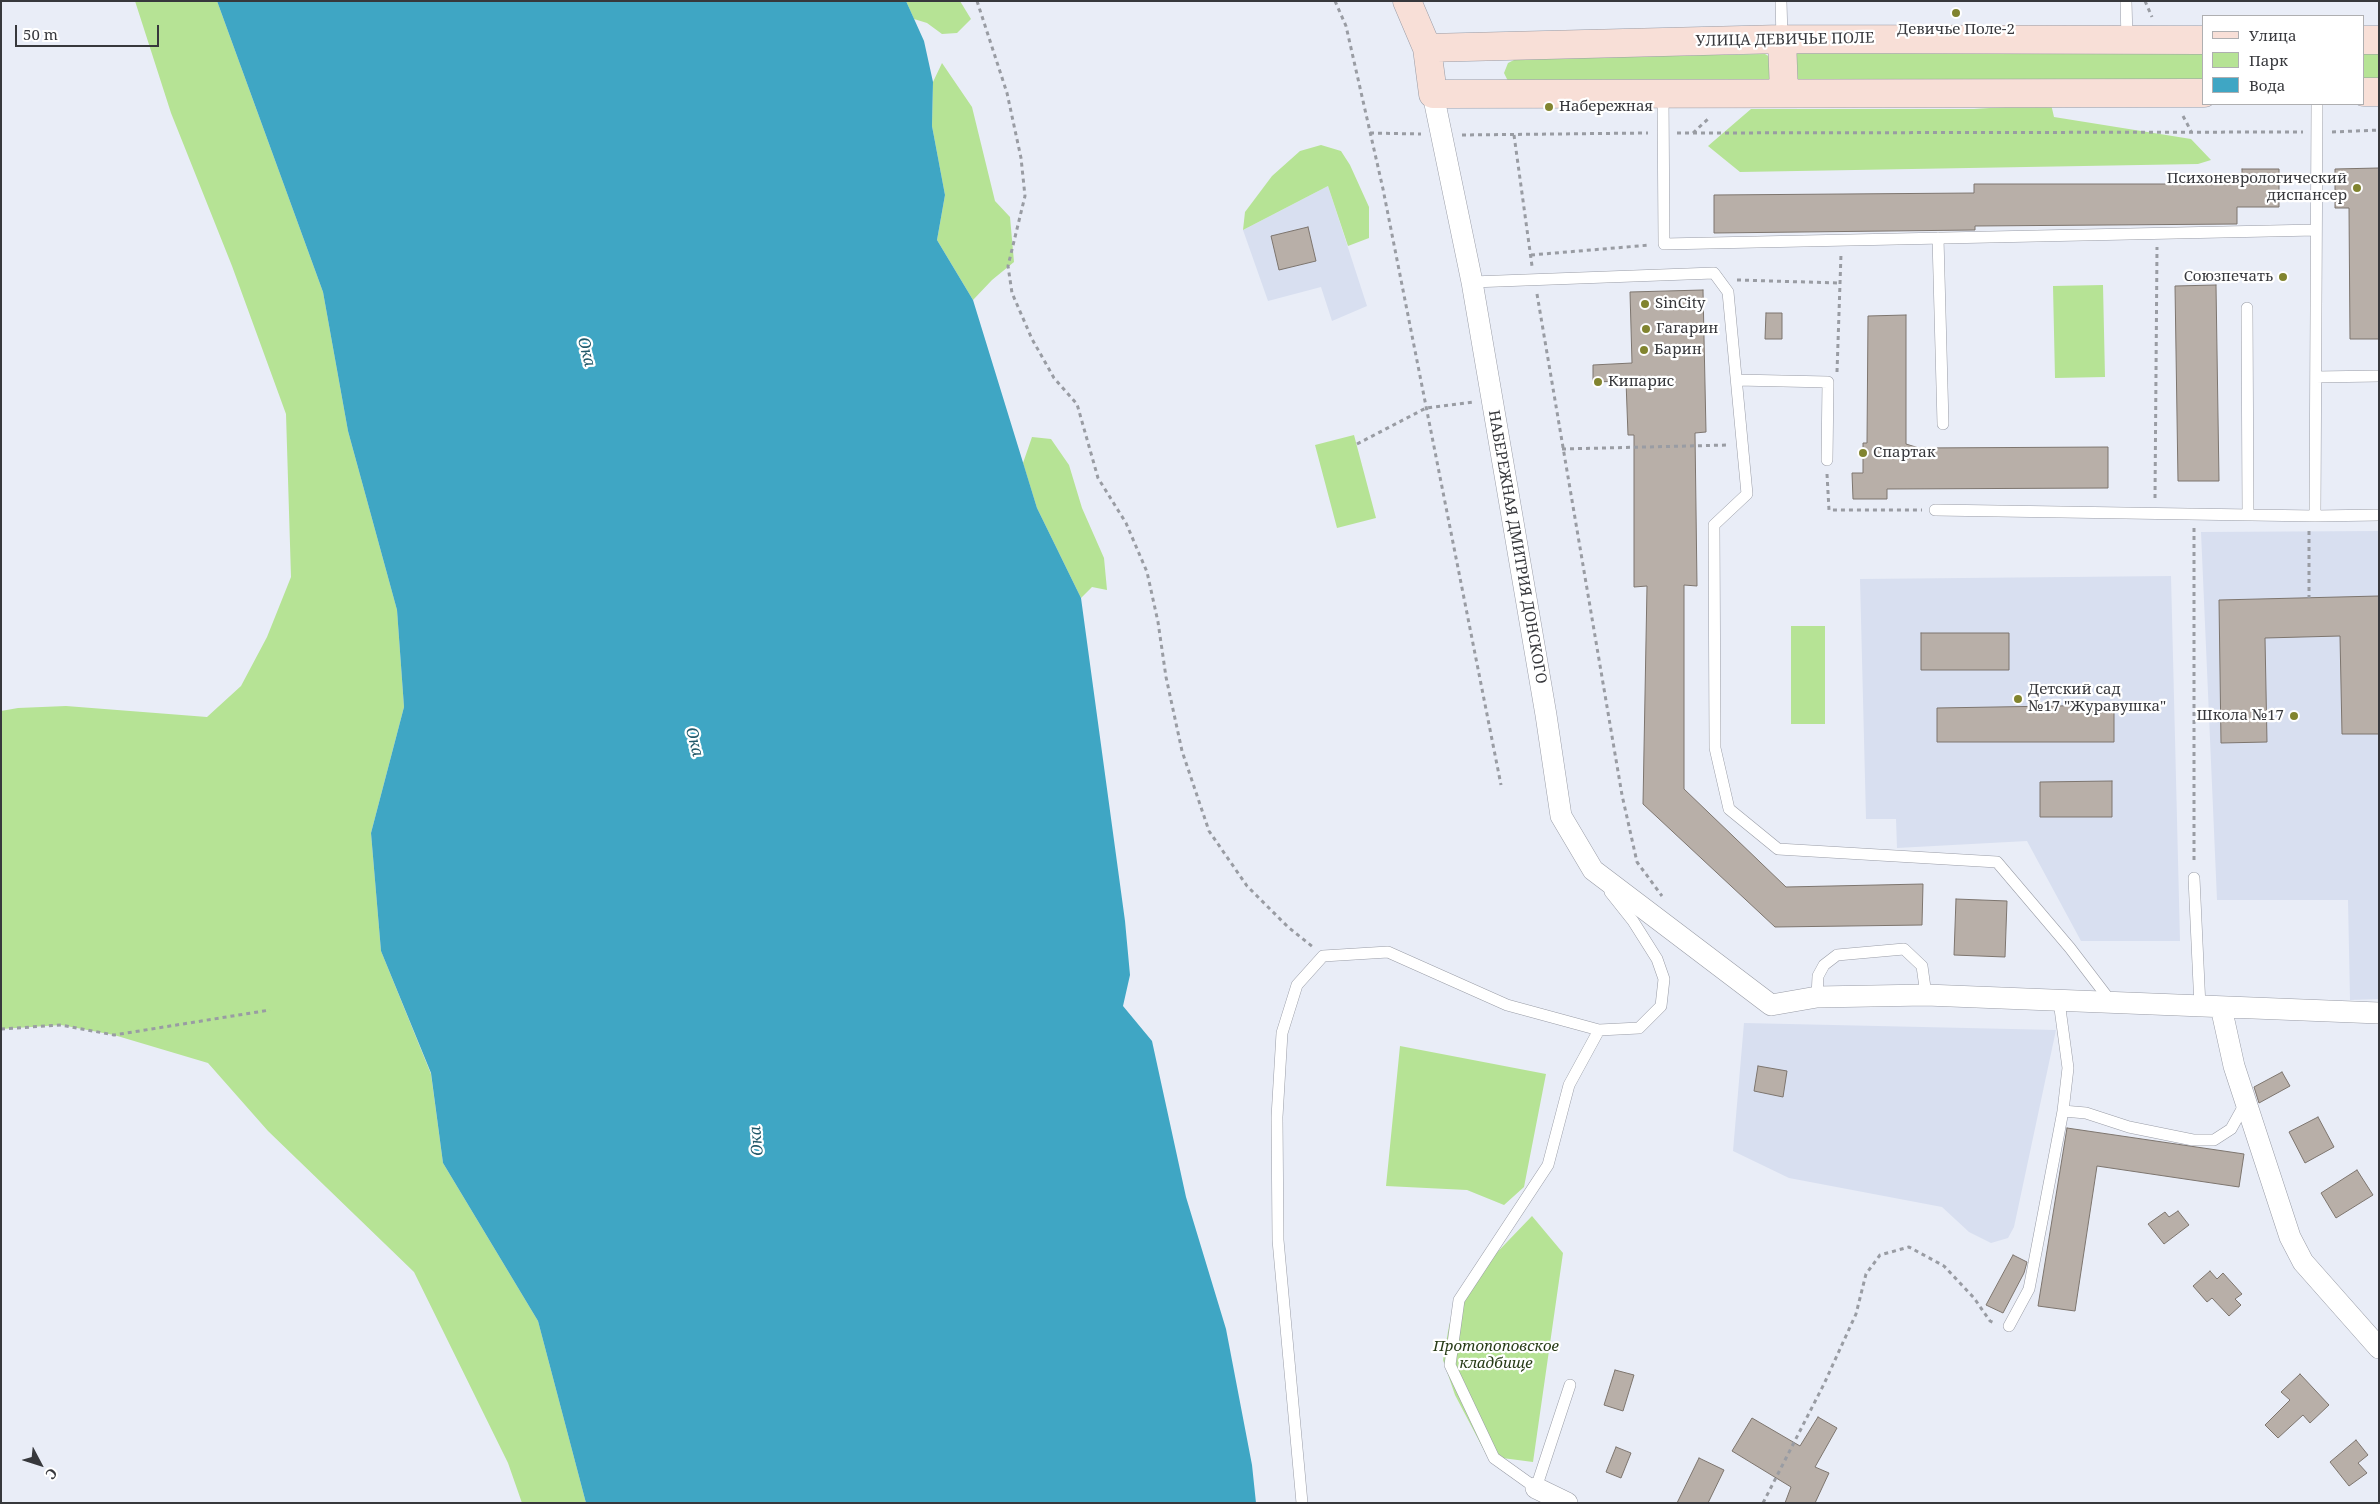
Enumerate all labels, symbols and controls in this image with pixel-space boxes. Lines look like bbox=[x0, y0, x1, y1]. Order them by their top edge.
marker: Девичье Поле-2 bbox=[1950, 7, 1962, 19]
scale bar bbox=[18, 15, 161, 47]
legend bbox=[2202, 15, 2365, 105]
place label: Девичье Поле-2 bbox=[1897, 21, 2015, 39]
text: 50 m bbox=[23, 24, 58, 44]
text: Улица bbox=[2249, 25, 2297, 45]
street label: УЛИЦА ДЕВИЧЬЕ ПОЛЕ bbox=[1695, 29, 1875, 51]
text: Парк bbox=[2249, 50, 2288, 70]
text: Вода bbox=[2249, 75, 2285, 95]
place label: Набережная bbox=[1559, 98, 1653, 116]
marker: Набережная bbox=[1543, 101, 1555, 113]
place label: Психоневрологический диспансер bbox=[2167, 170, 2347, 205]
marker: Психоневрологический диспансер bbox=[2351, 182, 2363, 194]
place label: Союзпечать bbox=[2184, 268, 2273, 286]
marker: Союзпечать bbox=[2277, 271, 2289, 283]
place label: SinCity bbox=[1655, 295, 1705, 313]
marker: SinCity bbox=[1639, 298, 1651, 310]
place label: Гагарин bbox=[1656, 320, 1718, 338]
marker: Гагарин bbox=[1640, 323, 1652, 335]
water label: Ока bbox=[573, 335, 599, 369]
place label: Барин bbox=[1654, 341, 1702, 359]
marker: Барин bbox=[1638, 344, 1650, 356]
place label: Кипарис bbox=[1608, 373, 1674, 391]
marker: Кипарис bbox=[1592, 376, 1604, 388]
street label: НАБЕРЕЖНАЯ ДМИТРИЯ ДОНСКОГО bbox=[1484, 409, 1550, 685]
place label: Спартак bbox=[1873, 444, 1936, 462]
marker: Спартак bbox=[1857, 447, 1869, 459]
place label: Детский сад №17 "Журавушка" bbox=[2028, 681, 2166, 716]
marker: Детский сад №17 "Журавушка" bbox=[2012, 693, 2024, 705]
place label: Школа №17 bbox=[2197, 707, 2284, 725]
marker: Школа №17 bbox=[2288, 710, 2300, 722]
water label: Ока bbox=[681, 725, 707, 759]
water label: Ока bbox=[746, 1125, 768, 1157]
park label: Протопоповское кладбище bbox=[1433, 1338, 1559, 1373]
north arrow bbox=[15, 1439, 65, 1489]
text: С bbox=[42, 1464, 62, 1484]

